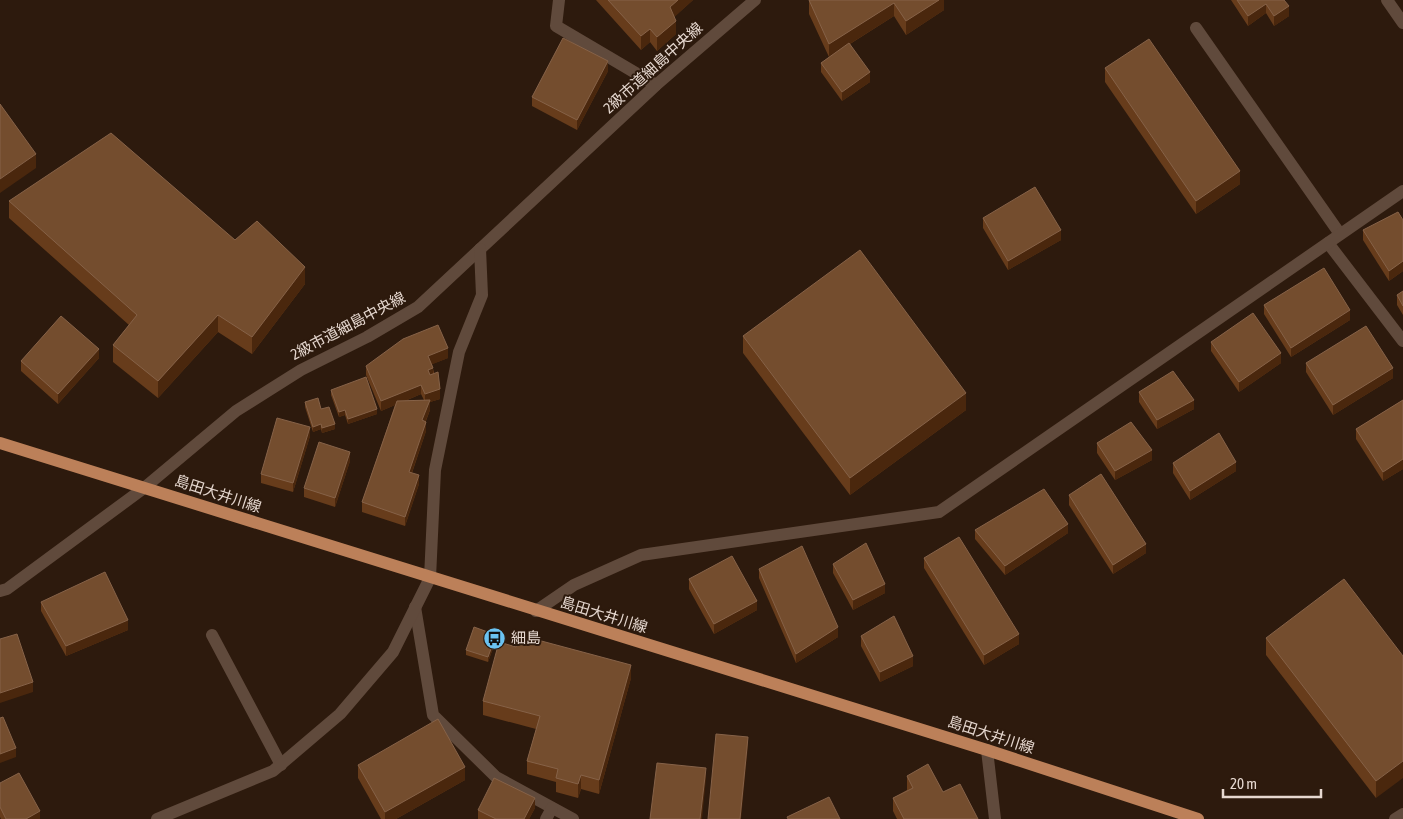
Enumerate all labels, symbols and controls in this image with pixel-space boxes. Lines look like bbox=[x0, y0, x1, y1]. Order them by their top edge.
street label: 2級市道細島中央線 bbox=[600, 19, 706, 116]
street label: 2級市道細島中央線 bbox=[288, 288, 408, 363]
street label: 島田大井川線 bbox=[173, 472, 264, 516]
street label: 島田大井川線 bbox=[559, 593, 650, 636]
bus stop icon: 細島 bbox=[483, 626, 507, 650]
place label: 細島 bbox=[511, 629, 541, 646]
street label: 島田大井川線 bbox=[946, 713, 1037, 757]
scale bar bbox=[1223, 766, 1320, 798]
text: 20 m bbox=[1230, 775, 1257, 792]

